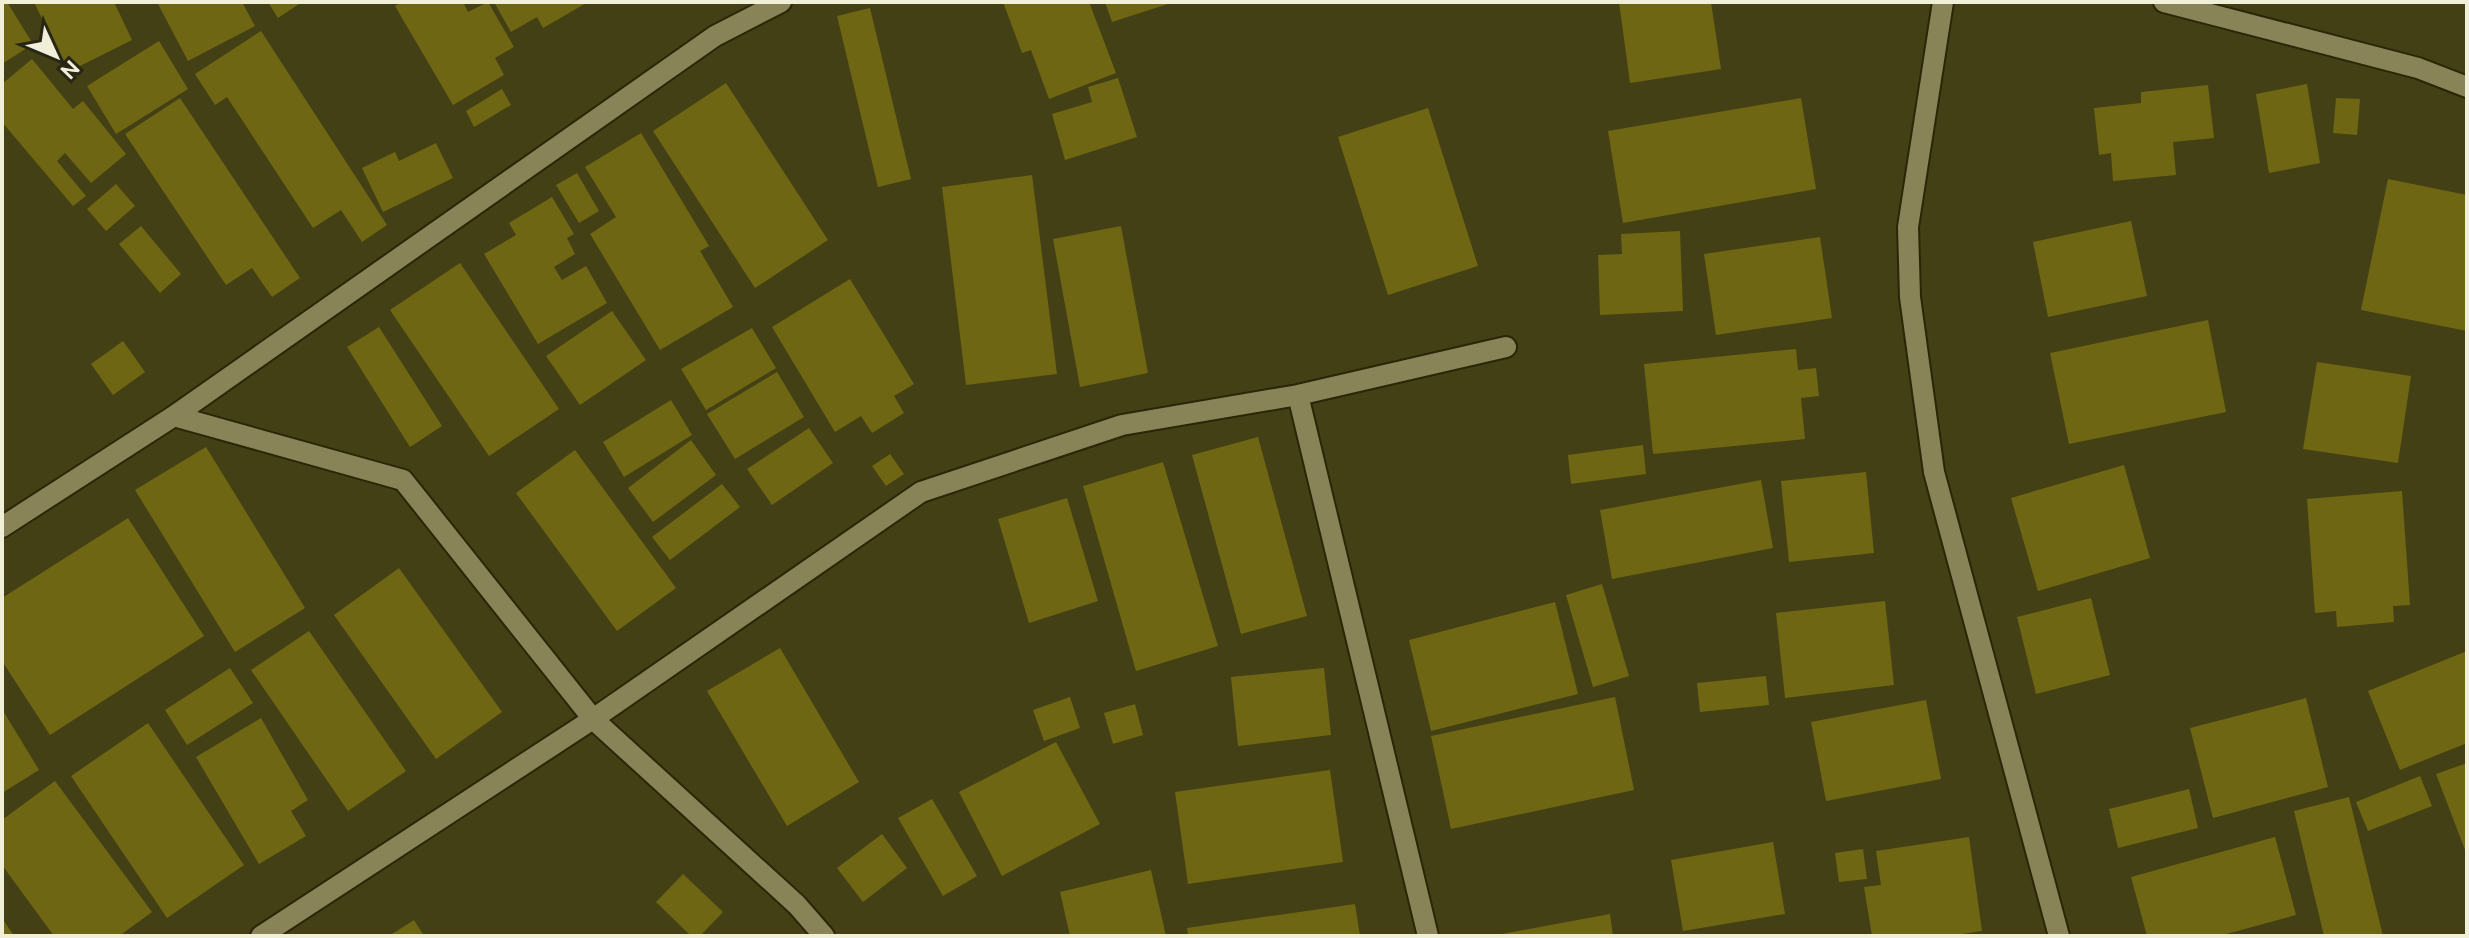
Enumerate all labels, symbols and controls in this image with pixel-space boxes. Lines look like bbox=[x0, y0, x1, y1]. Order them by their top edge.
north arrow bbox=[16, 16, 96, 96]
text: N bbox=[56, 56, 85, 85]

